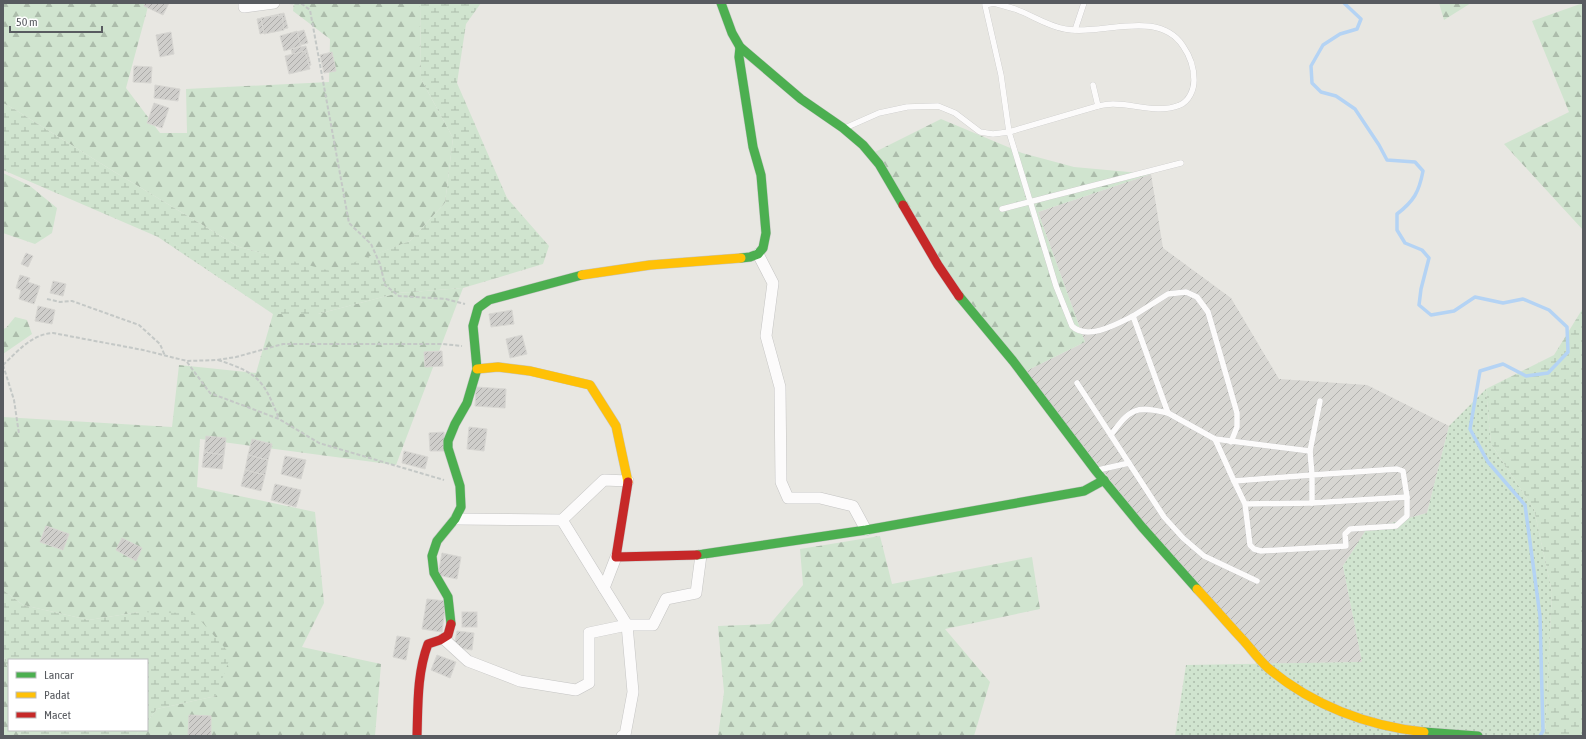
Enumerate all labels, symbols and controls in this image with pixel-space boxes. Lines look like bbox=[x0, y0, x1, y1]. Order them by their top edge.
scale bar bbox=[10, 8, 102, 34]
text: 50 m bbox=[16, 15, 38, 29]
legend bbox=[8, 659, 148, 731]
text: Lancar bbox=[44, 668, 74, 682]
text: Padat bbox=[44, 688, 70, 702]
text: Macet bbox=[44, 708, 72, 722]

